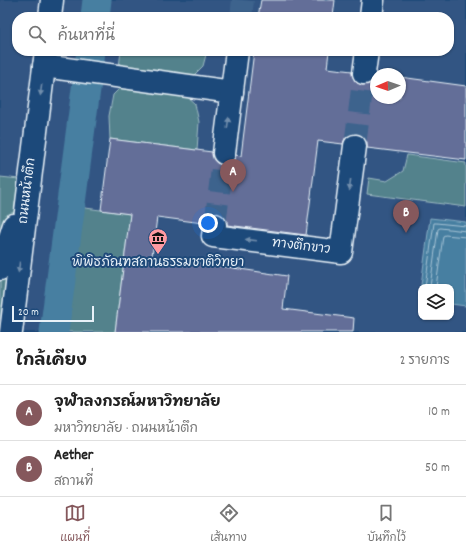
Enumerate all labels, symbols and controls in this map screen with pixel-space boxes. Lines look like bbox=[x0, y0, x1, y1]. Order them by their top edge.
search box bbox=[12, 12, 454, 56]
icon: search bbox=[26, 23, 48, 45]
text: ค้นหาที่นี่ bbox=[58, 26, 115, 48]
north arrow bbox=[370, 68, 406, 104]
one-way arrow bbox=[38, 84, 44, 96]
one-way arrow bbox=[225, 117, 231, 129]
street label: ถนนหน้าตึก bbox=[14, 157, 41, 225]
pin: A bbox=[220, 159, 246, 192]
one-way arrow bbox=[347, 179, 353, 191]
pin: B bbox=[393, 200, 419, 233]
your location bbox=[198, 213, 218, 233]
museum icon: พิพิธภัณฑสถานธรรมชาติวิทยา bbox=[147, 227, 169, 255]
street label: ทางตึกขาว bbox=[271, 234, 331, 260]
one-way arrow bbox=[245, 237, 258, 244]
place label: พิพิธภัณฑสถานธรรมชาติวิทยา bbox=[72, 254, 244, 273]
one-way arrow bbox=[16, 261, 22, 273]
map controls bbox=[418, 284, 454, 320]
button: layers bbox=[418, 284, 454, 320]
scale bar bbox=[12, 304, 94, 323]
text: 20 m bbox=[18, 305, 39, 321]
text: ใกล้เคียง bbox=[16, 350, 87, 374]
text: 2 รายการ bbox=[400, 352, 450, 371]
text: จุฬาลงกรณ์มหาวิทยาลัย bbox=[54, 392, 221, 414]
text: A bbox=[25, 403, 33, 422]
text: 10 m bbox=[428, 403, 450, 422]
text: มหาวิทยาลัย · ถนนหน้าตึก bbox=[54, 420, 198, 439]
text: Aether bbox=[54, 445, 93, 467]
text: B bbox=[26, 459, 32, 478]
text: 50 m bbox=[425, 459, 450, 478]
text: สถานที่ bbox=[54, 473, 93, 492]
tab: แผนที่ bbox=[60, 502, 90, 547]
tab: เส้นทาง bbox=[210, 502, 247, 547]
tab: บันทึกไว้ bbox=[367, 502, 406, 547]

